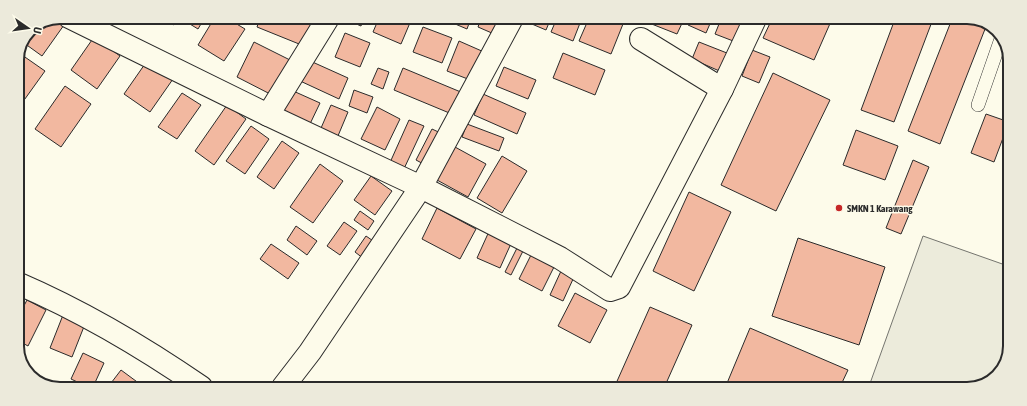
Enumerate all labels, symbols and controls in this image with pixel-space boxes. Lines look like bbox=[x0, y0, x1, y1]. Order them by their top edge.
north arrow bbox=[8, 8, 48, 48]
text: U bbox=[31, 26, 44, 35]
marker: SMKN 1 Karawang bbox=[834, 203, 844, 213]
place label: SMKN 1 Karawang bbox=[847, 203, 913, 214]

